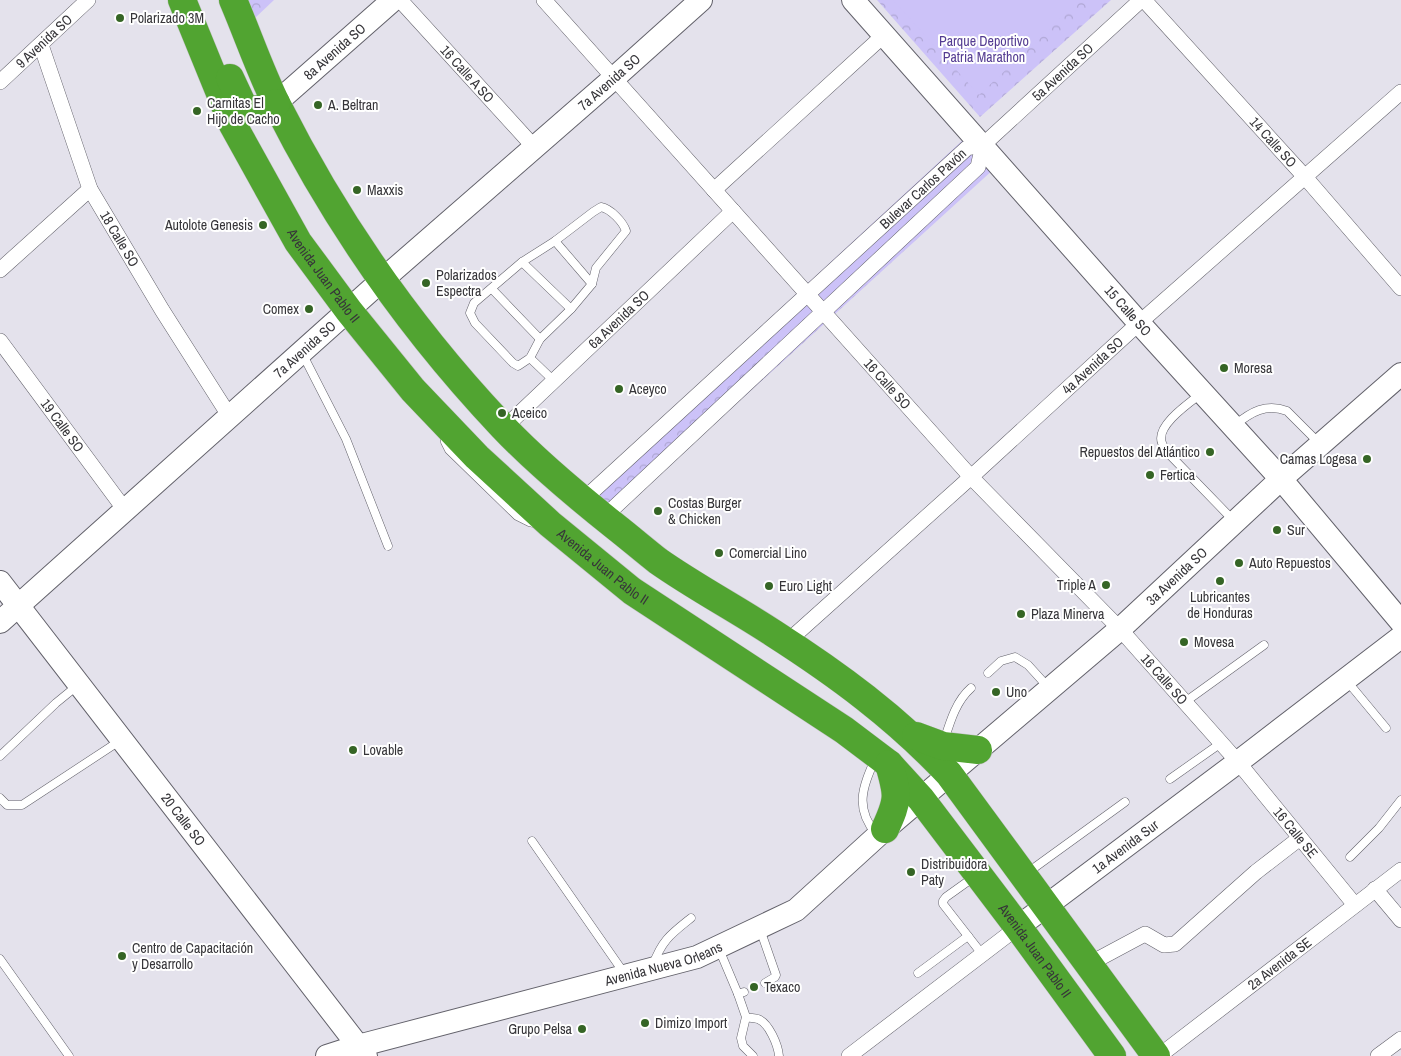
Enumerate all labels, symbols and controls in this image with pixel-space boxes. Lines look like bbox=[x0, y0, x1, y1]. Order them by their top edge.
place label: Polarizado 3M bbox=[130, 9, 204, 27]
street label: 9 Avenida SO bbox=[12, 10, 76, 72]
marker: Polarizado 3M bbox=[114, 12, 126, 24]
street label: 8a Avenida SO bbox=[300, 19, 369, 84]
park label: Parque Deportivo Patria Marathon bbox=[939, 32, 1029, 66]
street label: 5a Avenida SO bbox=[1028, 39, 1097, 105]
street label: 16 Calle A SO bbox=[437, 41, 498, 106]
street label: 7a Avenida SO bbox=[574, 50, 644, 114]
place label: Carnitas El Hijo de Cacho bbox=[207, 94, 280, 128]
place label: A. Beltran bbox=[327, 96, 378, 114]
marker: A. Beltran bbox=[312, 99, 324, 111]
marker: Carnitas El Hijo de Cacho bbox=[191, 105, 203, 117]
street label: 14 Calle SO bbox=[1246, 113, 1301, 171]
street label: Bulevar Carlos Pavón bbox=[876, 144, 970, 233]
place label: Maxxis bbox=[367, 181, 404, 199]
marker: Maxxis bbox=[351, 184, 363, 196]
street label: 18 Calle SO bbox=[96, 208, 143, 270]
place label: Autolote Genesis bbox=[164, 216, 253, 234]
marker: Autolote Genesis bbox=[257, 219, 269, 231]
street label: Avenida Juan Pablo II bbox=[283, 225, 364, 326]
place label: Polarizados Espectra bbox=[436, 266, 497, 300]
marker: Polarizados Espectra bbox=[420, 277, 432, 289]
street label: 15 Calle SO bbox=[1101, 282, 1156, 340]
street label: 6a Avenida SO bbox=[584, 286, 653, 352]
place label: Comex bbox=[263, 300, 299, 318]
marker: Comex bbox=[303, 303, 315, 315]
street label: 7a Avenida SO bbox=[270, 317, 340, 382]
street label: 4a Avenida SO bbox=[1058, 333, 1127, 398]
street label: 16 Calle SO bbox=[860, 355, 915, 413]
place label: Moresa bbox=[1234, 359, 1273, 377]
marker: Moresa bbox=[1218, 362, 1230, 374]
place label: Aceyco bbox=[628, 380, 667, 398]
marker: Aceyco bbox=[613, 383, 625, 395]
street label: 19 Calle SO bbox=[37, 395, 88, 456]
place label: Aceico bbox=[511, 404, 547, 422]
marker: Aceico bbox=[496, 407, 508, 419]
place label: Repuestos del Atlántico bbox=[1079, 443, 1200, 461]
marker: Repuestos del Atlántico bbox=[1204, 446, 1216, 458]
place label: Camas Logesa bbox=[1280, 450, 1358, 468]
marker: Camas Logesa bbox=[1361, 453, 1373, 465]
place label: Fertica bbox=[1160, 466, 1196, 484]
marker: Fertica bbox=[1144, 469, 1156, 481]
place label: Costas Burger & Chicken bbox=[668, 494, 742, 528]
marker: Costas Burger & Chicken bbox=[652, 505, 664, 517]
place label: Sur bbox=[1287, 521, 1305, 539]
street label: Avenida Juan Pablo II bbox=[553, 524, 652, 609]
marker: Sur bbox=[1271, 524, 1283, 536]
street label: 3a Avenida SO bbox=[1142, 543, 1211, 609]
place label: Comercial Lino bbox=[729, 544, 807, 562]
marker: Comercial Lino bbox=[713, 547, 725, 559]
place label: Auto Repuestos bbox=[1248, 554, 1331, 572]
marker: Auto Repuestos bbox=[1233, 557, 1245, 569]
marker: Lubricantes de Honduras bbox=[1214, 575, 1226, 587]
place label: Triple A bbox=[1057, 576, 1096, 594]
place label: Euro Light bbox=[779, 577, 832, 595]
marker: Triple A bbox=[1100, 579, 1112, 591]
marker: Euro Light bbox=[763, 580, 775, 592]
place label: Lubricantes de Honduras bbox=[1187, 588, 1253, 622]
place label: Plaza Minerva bbox=[1031, 605, 1105, 623]
marker: Plaza Minerva bbox=[1015, 608, 1027, 620]
place label: Movesa bbox=[1194, 633, 1235, 651]
marker: Movesa bbox=[1178, 636, 1190, 648]
street label: 16 Calle SO bbox=[1137, 650, 1192, 708]
place label: Uno bbox=[1006, 683, 1027, 701]
marker: Uno bbox=[990, 686, 1002, 698]
place label: Lovable bbox=[363, 741, 403, 759]
marker: Lovable bbox=[347, 744, 359, 756]
street label: 20 Calle SO bbox=[157, 789, 209, 850]
street label: 16 Calle SE bbox=[1270, 803, 1322, 862]
street label: 1a Avenida Sur bbox=[1088, 816, 1162, 877]
place label: Distribuidora Paty bbox=[921, 855, 988, 889]
marker: Distribuidora Paty bbox=[905, 866, 917, 878]
street label: Avenida Juan Pablo II bbox=[994, 899, 1075, 1001]
street label: 2a Avenida SE bbox=[1244, 933, 1315, 994]
street label: Avenida Nueva Orleans bbox=[602, 937, 725, 990]
place label: Centro de Capacitación y Desarrollo bbox=[132, 939, 253, 973]
marker: Centro de Capacitación y Desarrollo bbox=[116, 950, 128, 962]
place label: Texaco bbox=[764, 978, 800, 996]
marker: Texaco bbox=[748, 981, 760, 993]
place label: Dimizo Import bbox=[655, 1014, 727, 1032]
marker: Dimizo Import bbox=[639, 1017, 651, 1029]
place label: Grupo Pelsa bbox=[508, 1020, 573, 1038]
marker: Grupo Pelsa bbox=[576, 1023, 588, 1035]

